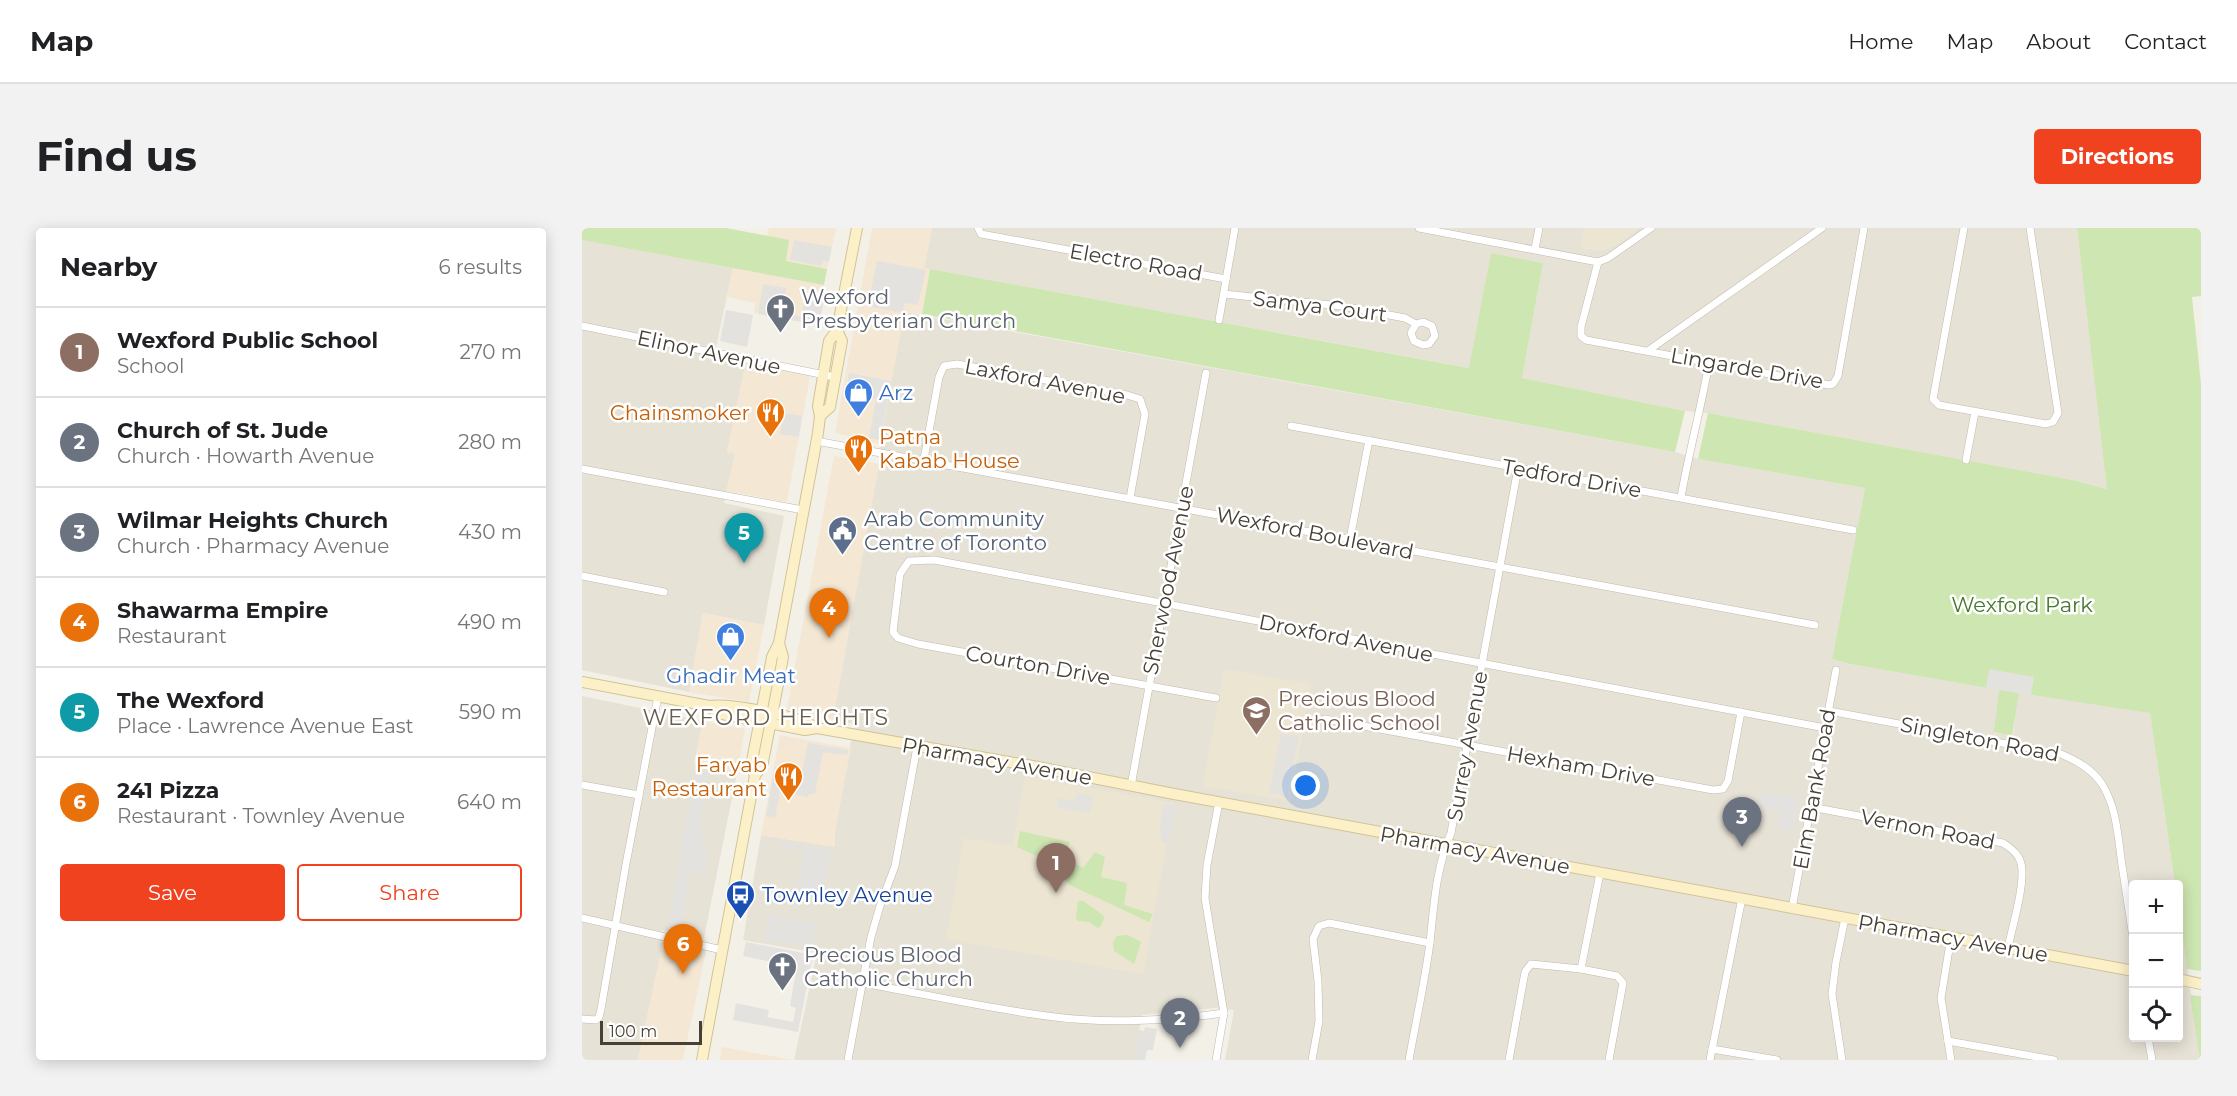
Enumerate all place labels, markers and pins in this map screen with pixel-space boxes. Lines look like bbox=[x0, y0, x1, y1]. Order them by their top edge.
place label: Wexford Presbyterian Church bbox=[801, 284, 1016, 333]
church icon: Wexford Presbyterian Church bbox=[764, 292, 796, 334]
shop icon: Arz bbox=[842, 376, 874, 418]
place label: Arz bbox=[879, 380, 913, 405]
restaurant icon: Chainsmoker bbox=[755, 396, 787, 438]
place label: Chainsmoker bbox=[610, 400, 750, 425]
place label: Patna Kabab House bbox=[879, 424, 1020, 473]
restaurant icon: Patna Kabab House bbox=[842, 432, 874, 474]
place label: Arab Community Centre of Toronto bbox=[864, 506, 1047, 555]
pin: 5 bbox=[724, 514, 764, 563]
public building icon: Arab Community Centre of Toronto bbox=[827, 514, 859, 556]
pin: 4 bbox=[810, 588, 848, 638]
shop icon: Ghadir Meat bbox=[715, 620, 747, 662]
place label: Ghadir Meat bbox=[666, 663, 796, 688]
place label: Precious Blood Catholic School bbox=[1278, 686, 1440, 735]
school or university icon: Precious Blood Catholic School bbox=[1241, 694, 1273, 736]
place label: Faryab Restaurant bbox=[652, 752, 767, 801]
restaurant icon: Faryab Restaurant bbox=[772, 760, 804, 802]
pin: 3 bbox=[1722, 798, 1762, 847]
pin: 1 bbox=[1036, 844, 1076, 893]
bus stop icon: Townley Avenue bbox=[725, 878, 757, 920]
place label: Townley Avenue bbox=[762, 882, 933, 907]
pin: 6 bbox=[664, 924, 702, 974]
place label: Precious Blood Catholic Church bbox=[804, 942, 973, 991]
church icon: Precious Blood Catholic Church bbox=[767, 950, 799, 992]
pin: 2 bbox=[1160, 998, 1200, 1048]

